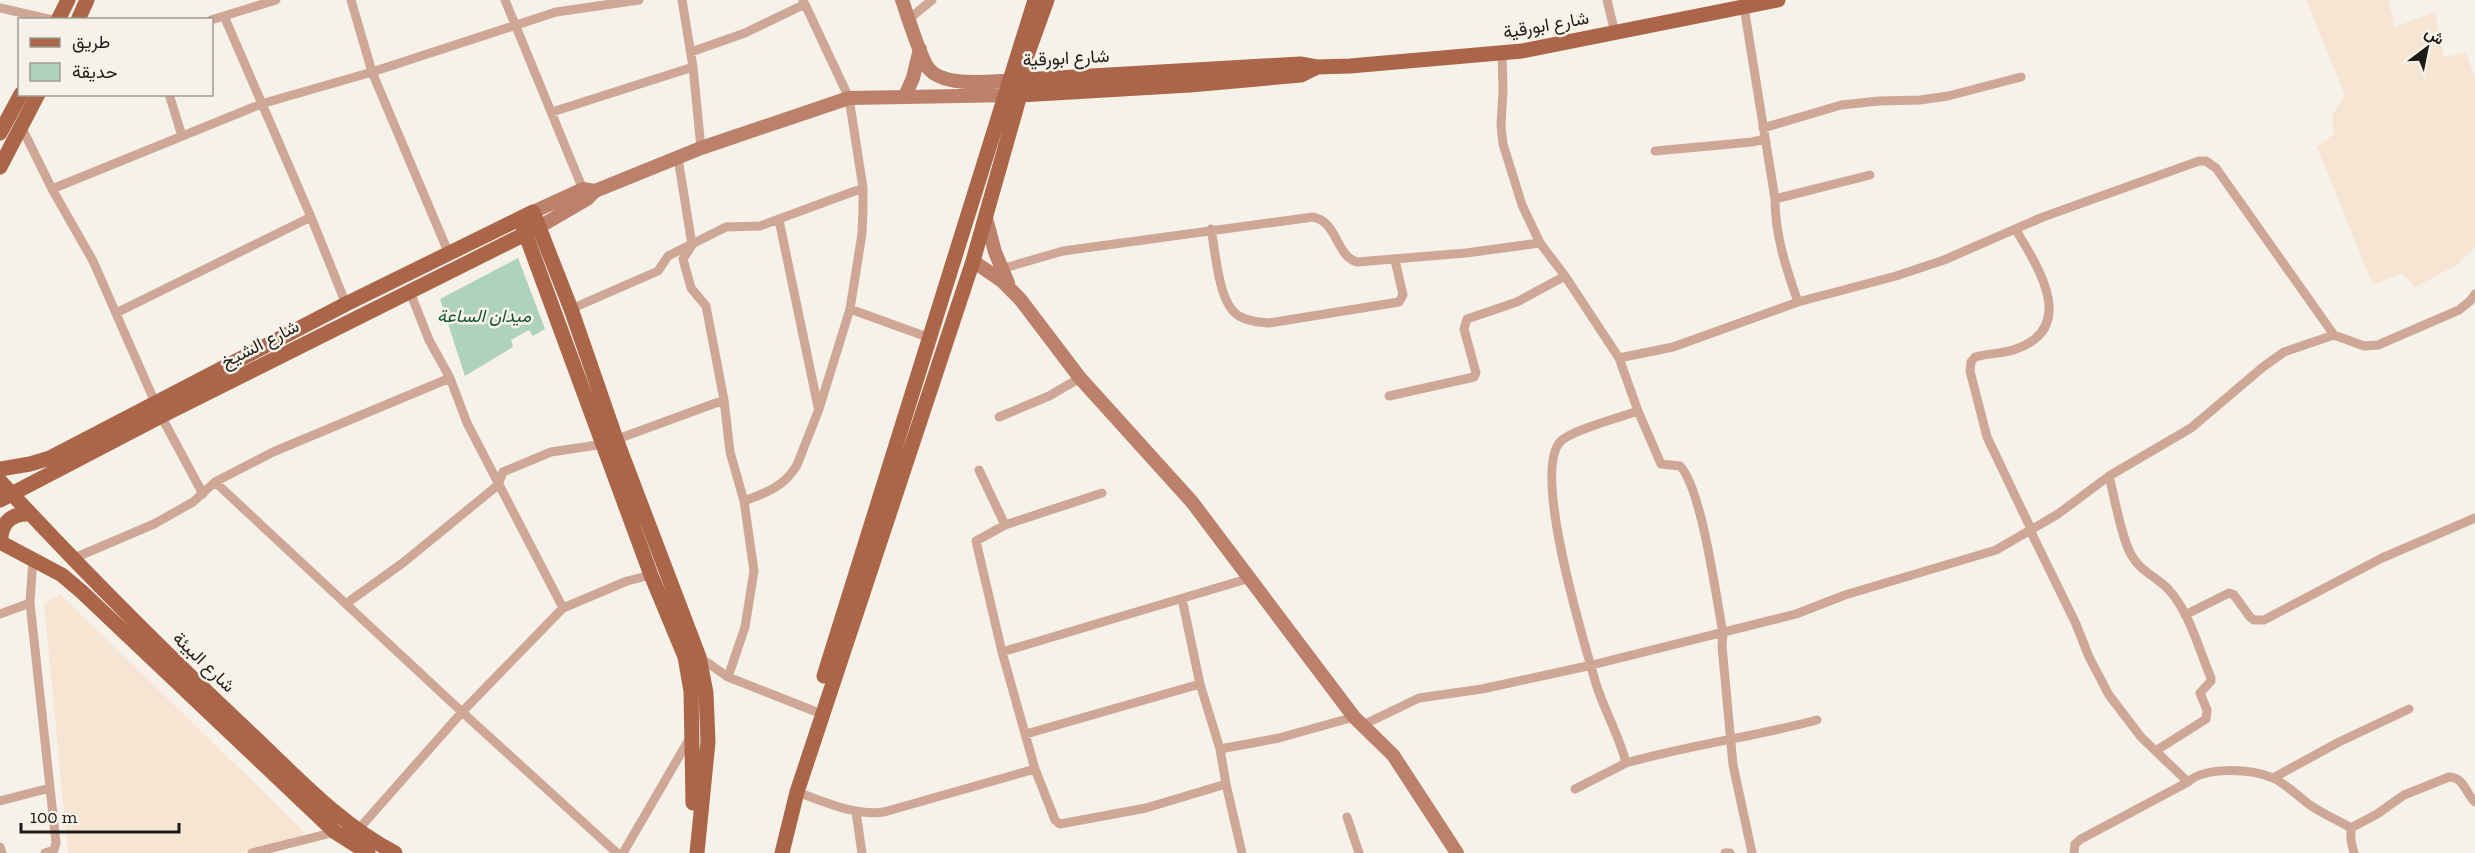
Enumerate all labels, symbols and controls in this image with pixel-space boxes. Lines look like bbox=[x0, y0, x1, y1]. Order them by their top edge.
street label: شارع ابورقية bbox=[1501, 7, 1591, 44]
legend bbox=[18, 18, 213, 96]
north arrow bbox=[2397, 18, 2457, 78]
text: ش bbox=[2421, 23, 2448, 49]
text: طريق bbox=[72, 31, 110, 53]
street label: شارع ابورقية bbox=[1022, 45, 1110, 72]
text: حديقة bbox=[72, 61, 118, 83]
park label: ميدان الساعة bbox=[437, 305, 531, 327]
street label: شارع الشيخ bbox=[217, 315, 303, 374]
street label: شارع البيئة bbox=[168, 627, 240, 698]
scale bar bbox=[21, 796, 178, 834]
text: 100 m bbox=[30, 806, 78, 828]

